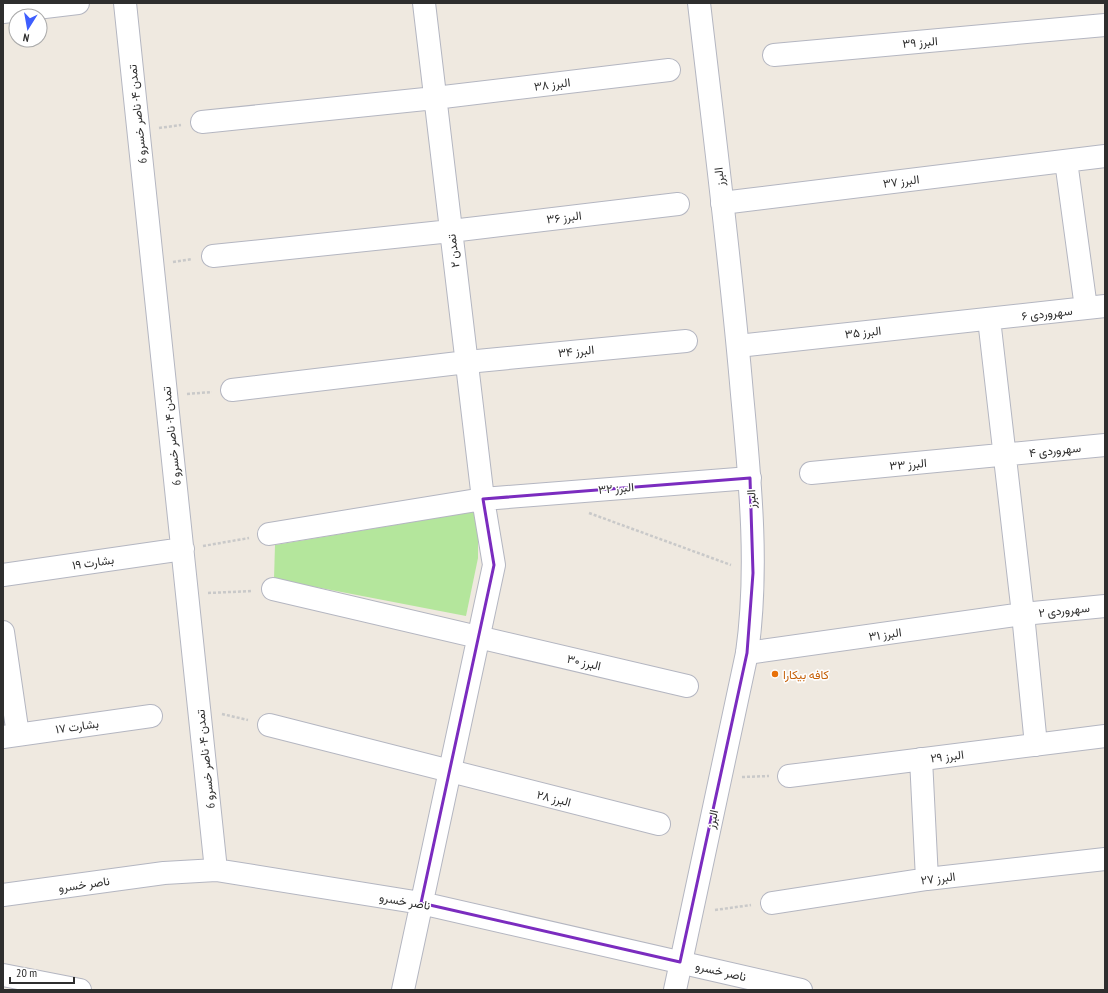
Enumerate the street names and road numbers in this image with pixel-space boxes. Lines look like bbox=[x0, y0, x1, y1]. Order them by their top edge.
street label: البرز ۳۹ bbox=[902, 33, 938, 52]
street label: تمدن ۴- ناصر خسرو 6 bbox=[124, 63, 151, 164]
street label: البرز ۳۸ bbox=[533, 74, 571, 95]
street label: البرز bbox=[710, 167, 729, 188]
street label: البرز ۳۷ bbox=[882, 171, 920, 192]
street label: البرز ۳۶ bbox=[546, 207, 583, 228]
street label: تمدن ۲ bbox=[443, 233, 463, 269]
street label: سهروردی ۶ bbox=[1021, 303, 1073, 324]
street label: البرز ۳۵ bbox=[844, 323, 882, 342]
street label: البرز ۳۴ bbox=[557, 342, 595, 361]
street label: تمدن ۴- ناصر خسرو 6 bbox=[158, 385, 185, 486]
street label: سهروردی ۴ bbox=[1028, 440, 1082, 461]
street label: البرز ۳۳ bbox=[889, 455, 927, 474]
street label: البرز ۳۲ bbox=[598, 479, 635, 498]
street label: البرز bbox=[743, 489, 760, 510]
street label: بشارت ۱۹ bbox=[71, 552, 115, 573]
street label: سهروردی ۲ bbox=[1038, 600, 1090, 621]
street label: البرز ۳۱ bbox=[868, 624, 902, 645]
street label: البرز ۳۰ bbox=[565, 651, 602, 674]
street label: تمدن ۴- ناصر خسرو 6 bbox=[192, 708, 219, 809]
street label: بشارت ۱۷ bbox=[54, 716, 100, 737]
street label: البرز ۲۹ bbox=[929, 747, 965, 766]
street label: البرز ۲۸ bbox=[535, 787, 573, 810]
street label: البرز bbox=[702, 808, 722, 831]
street label: البرز ۲۷ bbox=[920, 868, 956, 889]
street label: ناصر خسرو bbox=[57, 873, 111, 896]
street label: ناصر خسرو bbox=[378, 889, 432, 914]
street label: ناصر خسرو bbox=[694, 958, 748, 985]

